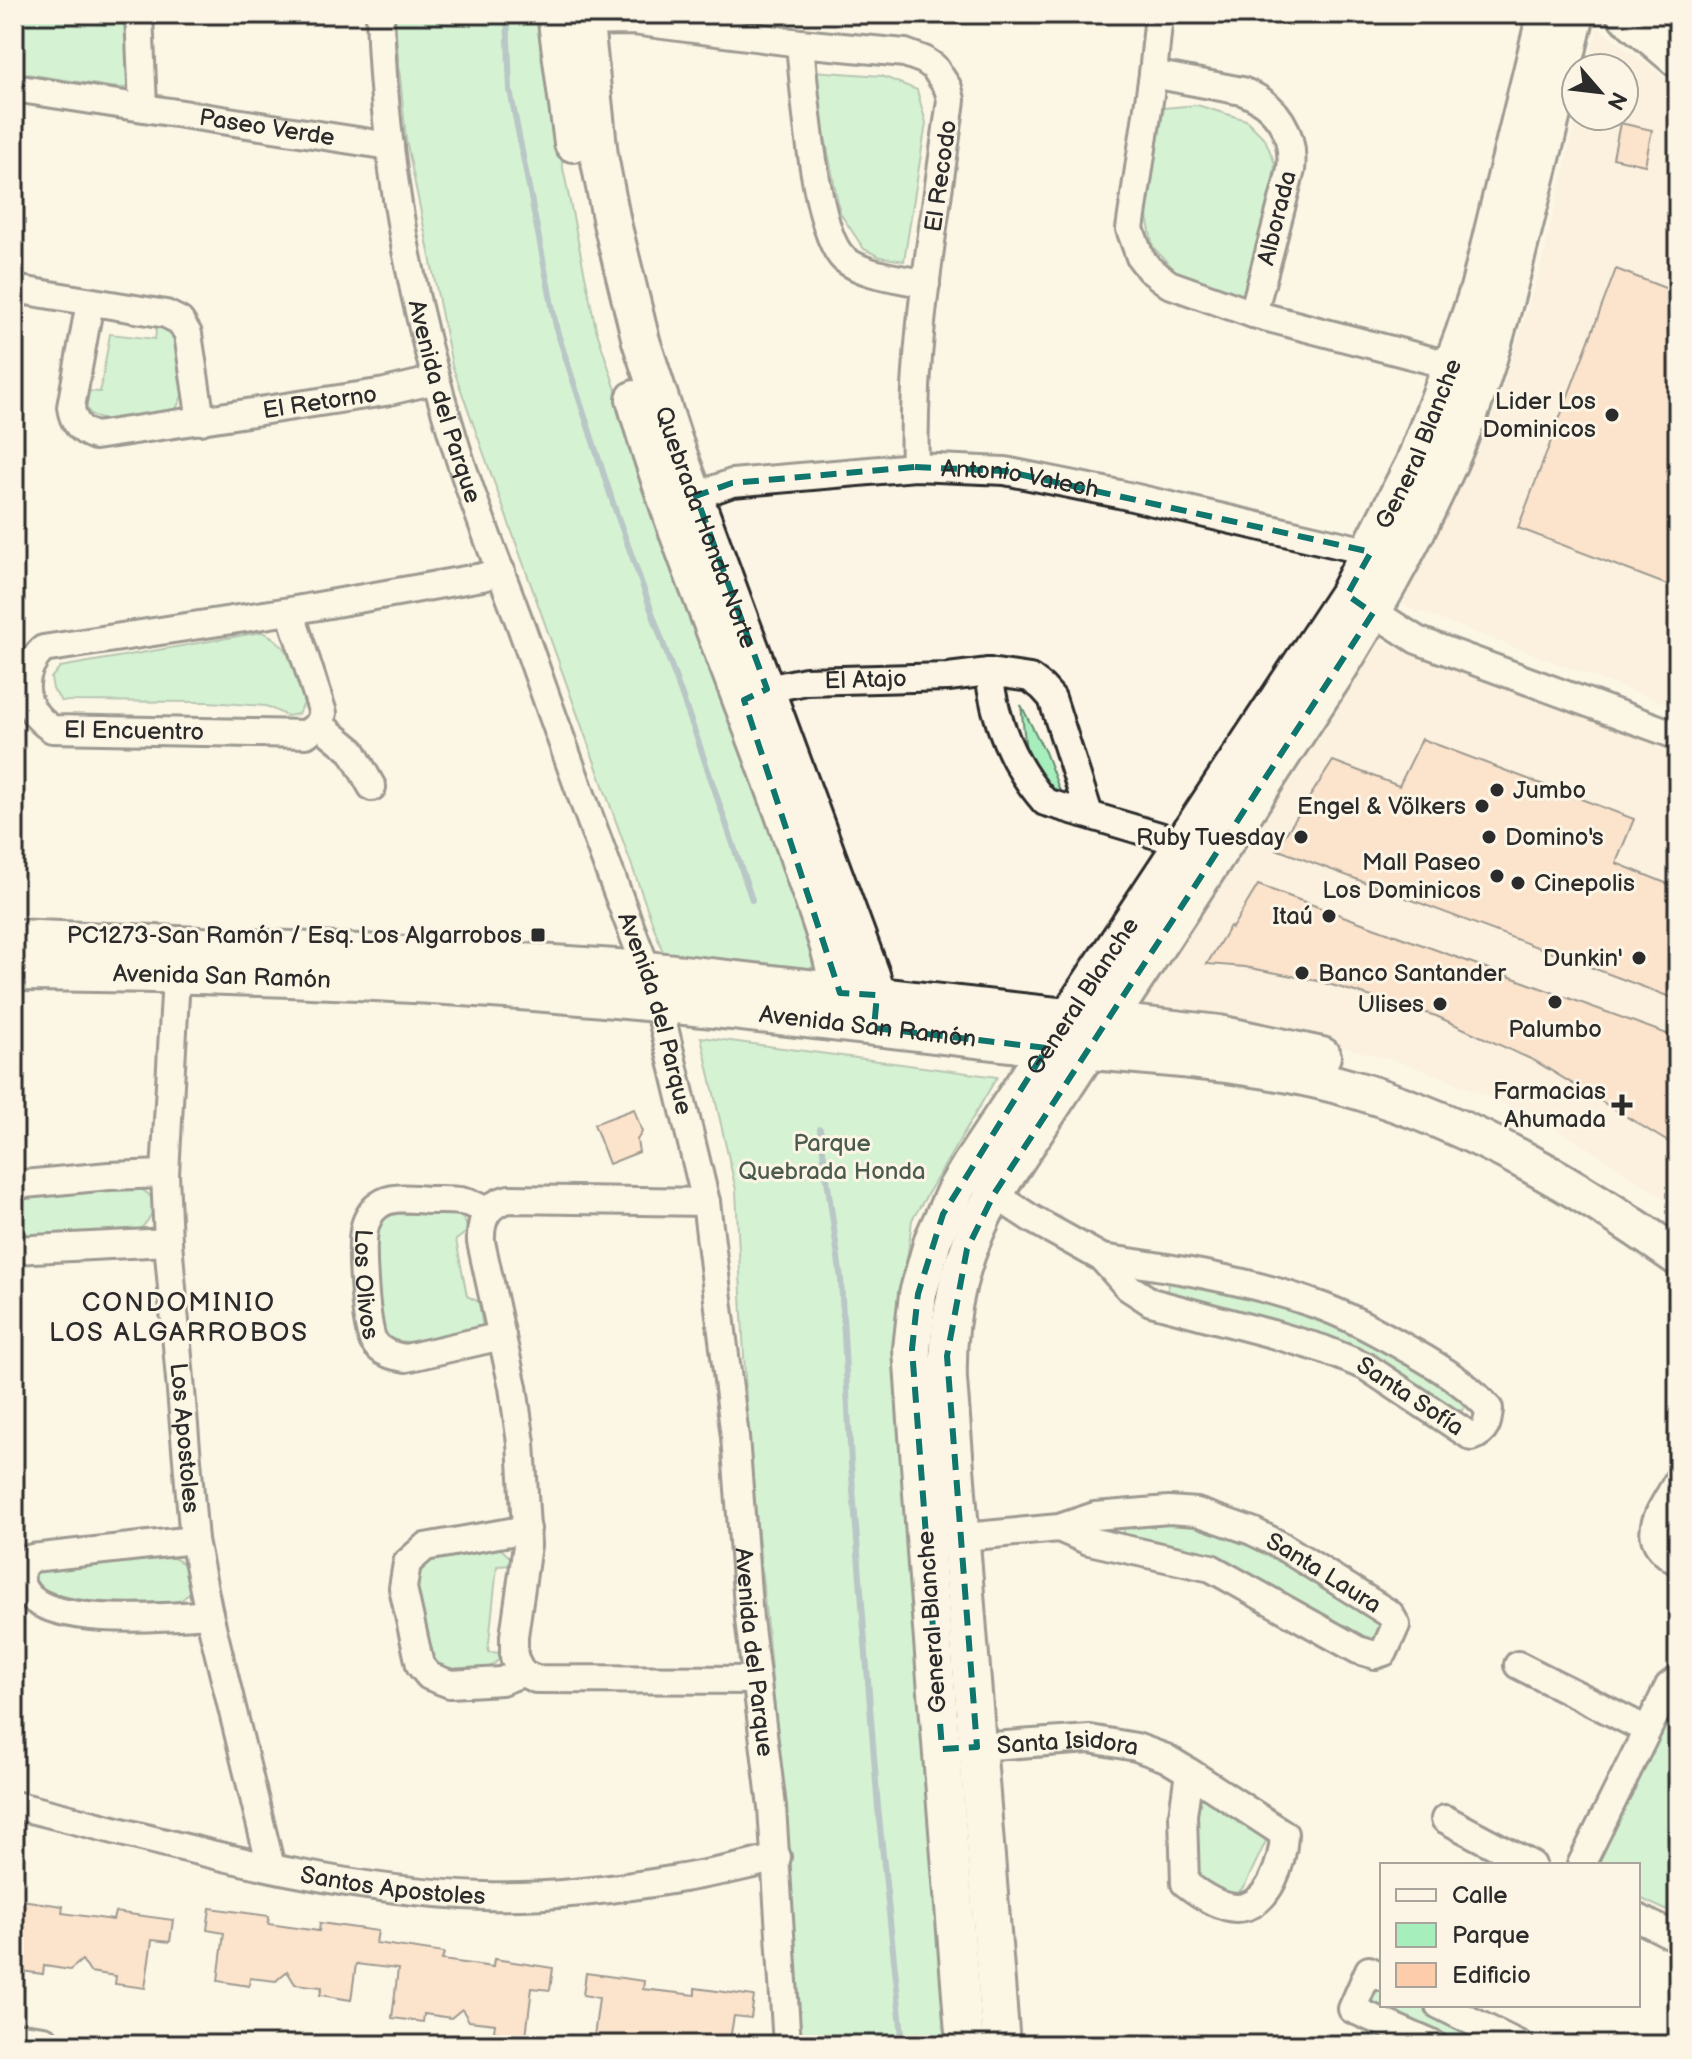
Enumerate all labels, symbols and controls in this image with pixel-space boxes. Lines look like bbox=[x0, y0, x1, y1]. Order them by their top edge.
north arrow bbox=[1560, 52, 1640, 132]
text: N bbox=[1601, 87, 1632, 114]
street label: Paseo Verde bbox=[197, 102, 337, 152]
street label: El Recodo bbox=[919, 118, 963, 234]
street label: Alborada bbox=[1251, 168, 1303, 268]
street label: Avenida del Parque bbox=[402, 297, 488, 507]
street label: General Blanche bbox=[1369, 355, 1468, 534]
street label: El Retorno bbox=[261, 379, 379, 425]
place label: Lider Los Dominicos bbox=[1482, 387, 1596, 444]
street label: Quebrada Honda Norte bbox=[649, 403, 763, 652]
marker: Lider Los Dominicos bbox=[1603, 406, 1621, 424]
street label: Antonio Valech bbox=[941, 454, 1101, 504]
street label: El Atajo bbox=[824, 664, 907, 695]
street label: El Encuentro bbox=[64, 715, 204, 747]
place label: Jumbo bbox=[1513, 776, 1586, 805]
marker: Jumbo bbox=[1488, 781, 1506, 799]
place label: Engel & Völkers bbox=[1297, 792, 1466, 821]
marker: Engel & Völkers bbox=[1473, 797, 1491, 815]
place label: Ruby Tuesday bbox=[1136, 823, 1285, 852]
place label: Domino's bbox=[1505, 823, 1604, 852]
marker: Ruby Tuesday bbox=[1292, 828, 1310, 846]
marker: Domino's bbox=[1480, 828, 1498, 846]
place label: Mall Paseo Los Dominicos bbox=[1322, 848, 1481, 905]
marker: Mall Paseo Los Dominicos bbox=[1488, 867, 1506, 885]
place label: Cinepolis bbox=[1534, 869, 1635, 898]
marker: Cinepolis bbox=[1509, 874, 1527, 892]
place label: Itaú bbox=[1272, 902, 1313, 931]
marker: Itaú bbox=[1320, 907, 1338, 925]
street label: Avenida del Parque bbox=[612, 908, 699, 1118]
street label: General Blanche bbox=[1020, 912, 1145, 1080]
place label: PC1273-San Ramón / Esq. Los Algarrobos bbox=[67, 921, 522, 950]
marker: PC1273-San Ramón / Esq. Los Algarrobos bbox=[529, 926, 547, 944]
place label: Dunkin' bbox=[1543, 944, 1623, 973]
marker: Dunkin' bbox=[1630, 949, 1648, 967]
street label: Avenida San Ramón bbox=[113, 959, 332, 994]
place label: Banco Santander bbox=[1318, 959, 1506, 988]
marker: Banco Santander bbox=[1293, 964, 1311, 982]
place label: Ulises bbox=[1357, 990, 1424, 1019]
marker: Palumbo bbox=[1546, 993, 1564, 1011]
marker: Ulises bbox=[1431, 995, 1449, 1013]
street label: Avenida San Ramón bbox=[758, 999, 978, 1053]
place label: Palumbo bbox=[1508, 1015, 1602, 1044]
place label: Farmacias Ahumada bbox=[1493, 1077, 1606, 1134]
marker: Farmacias Ahumada bbox=[1613, 1096, 1631, 1114]
park label: Parque Quebrada Honda bbox=[738, 1129, 926, 1186]
street label: Los Olivos bbox=[348, 1228, 386, 1343]
district label: CONDOMINIO LOS ALGARROBOS bbox=[49, 1288, 309, 1349]
street label: Santa Sofía bbox=[1351, 1350, 1469, 1442]
street label: Los Apostoles bbox=[164, 1361, 206, 1514]
street label: Santa Laura bbox=[1262, 1526, 1387, 1619]
street label: General Blanche bbox=[911, 1530, 953, 1714]
street label: Avenida del Parque bbox=[729, 1546, 780, 1758]
street label: Santa Isidora bbox=[996, 1725, 1141, 1762]
street label: Santos Apostoles bbox=[298, 1860, 486, 1911]
legend bbox=[1380, 1863, 1640, 2007]
text: Calle bbox=[1452, 1881, 1507, 1910]
text: Parque bbox=[1452, 1921, 1530, 1950]
text: Edificio bbox=[1452, 1961, 1531, 1990]

